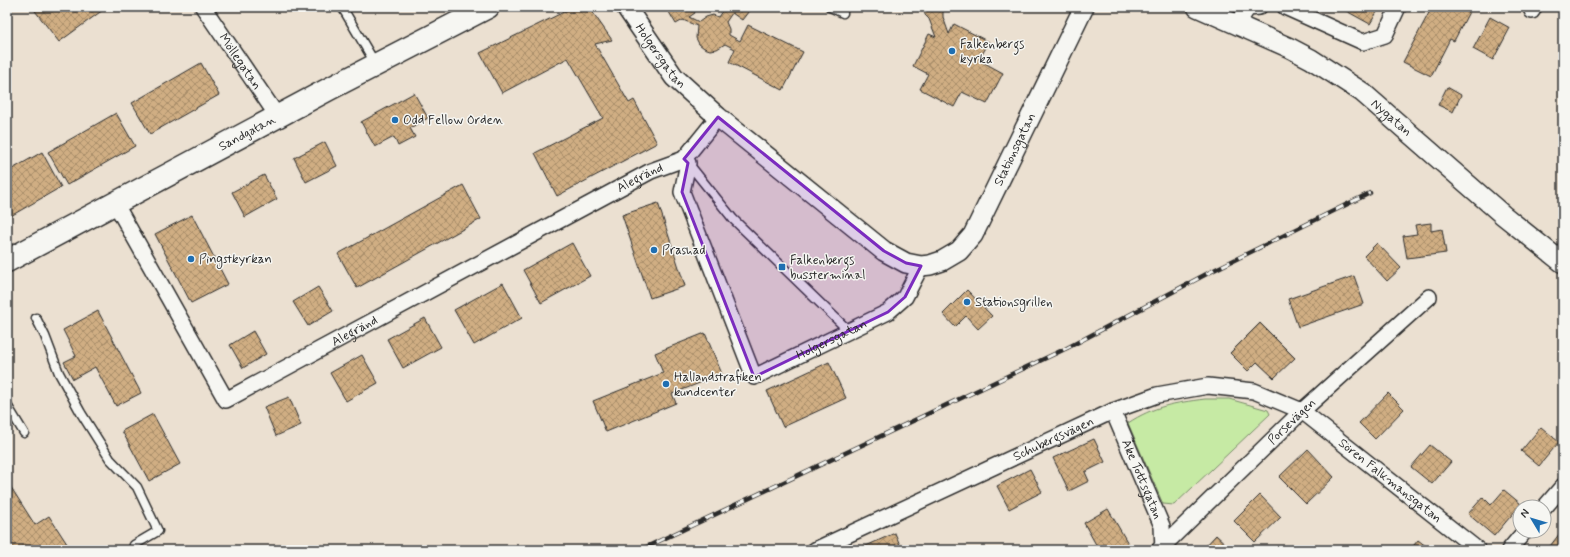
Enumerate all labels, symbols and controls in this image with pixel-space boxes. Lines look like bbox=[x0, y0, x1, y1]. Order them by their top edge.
street label: Holgersgatan bbox=[631, 20, 690, 92]
street label: Möllegatan bbox=[215, 30, 265, 93]
place label: Falkenbergs kyrka bbox=[960, 36, 1024, 68]
marker: Falkenbergs kyrka bbox=[947, 46, 957, 56]
street label: Nygatan bbox=[1367, 95, 1415, 140]
street label: Stationsgatan bbox=[990, 110, 1040, 189]
street label: Sandgatan bbox=[216, 111, 278, 155]
place label: Odd Fellow Orden bbox=[403, 112, 503, 129]
marker: Odd Fellow Orden bbox=[390, 115, 400, 125]
street label: Alegränd bbox=[614, 159, 665, 196]
place label: Prashad bbox=[662, 242, 705, 259]
marker: Prashad bbox=[649, 245, 659, 255]
place label: Pingstkyrkan bbox=[199, 251, 272, 269]
place label: Falkenbergs bussterminal bbox=[790, 252, 865, 284]
marker: Pingstkyrkan bbox=[186, 254, 196, 264]
marker: Falkenbergs bussterminal bbox=[777, 262, 787, 272]
place label: Stationsgrillen bbox=[975, 294, 1053, 312]
marker: Stationsgrillen bbox=[962, 297, 972, 307]
street label: Alegränd bbox=[328, 311, 380, 350]
street label: Holgersgatan bbox=[793, 315, 870, 364]
place label: Hallandstrafiken kundcenter bbox=[674, 369, 762, 401]
marker: Hallandstrafiken kundcenter bbox=[661, 379, 671, 389]
street label: Porsevägen bbox=[1264, 394, 1319, 448]
street label: Schubergsvägen bbox=[1010, 413, 1096, 465]
street label: Sören Falkmansgatan bbox=[1335, 434, 1445, 527]
street label: Åke Tottsgatan bbox=[1118, 436, 1166, 521]
north arrow bbox=[1512, 499, 1552, 539]
text: N bbox=[1517, 506, 1533, 521]

